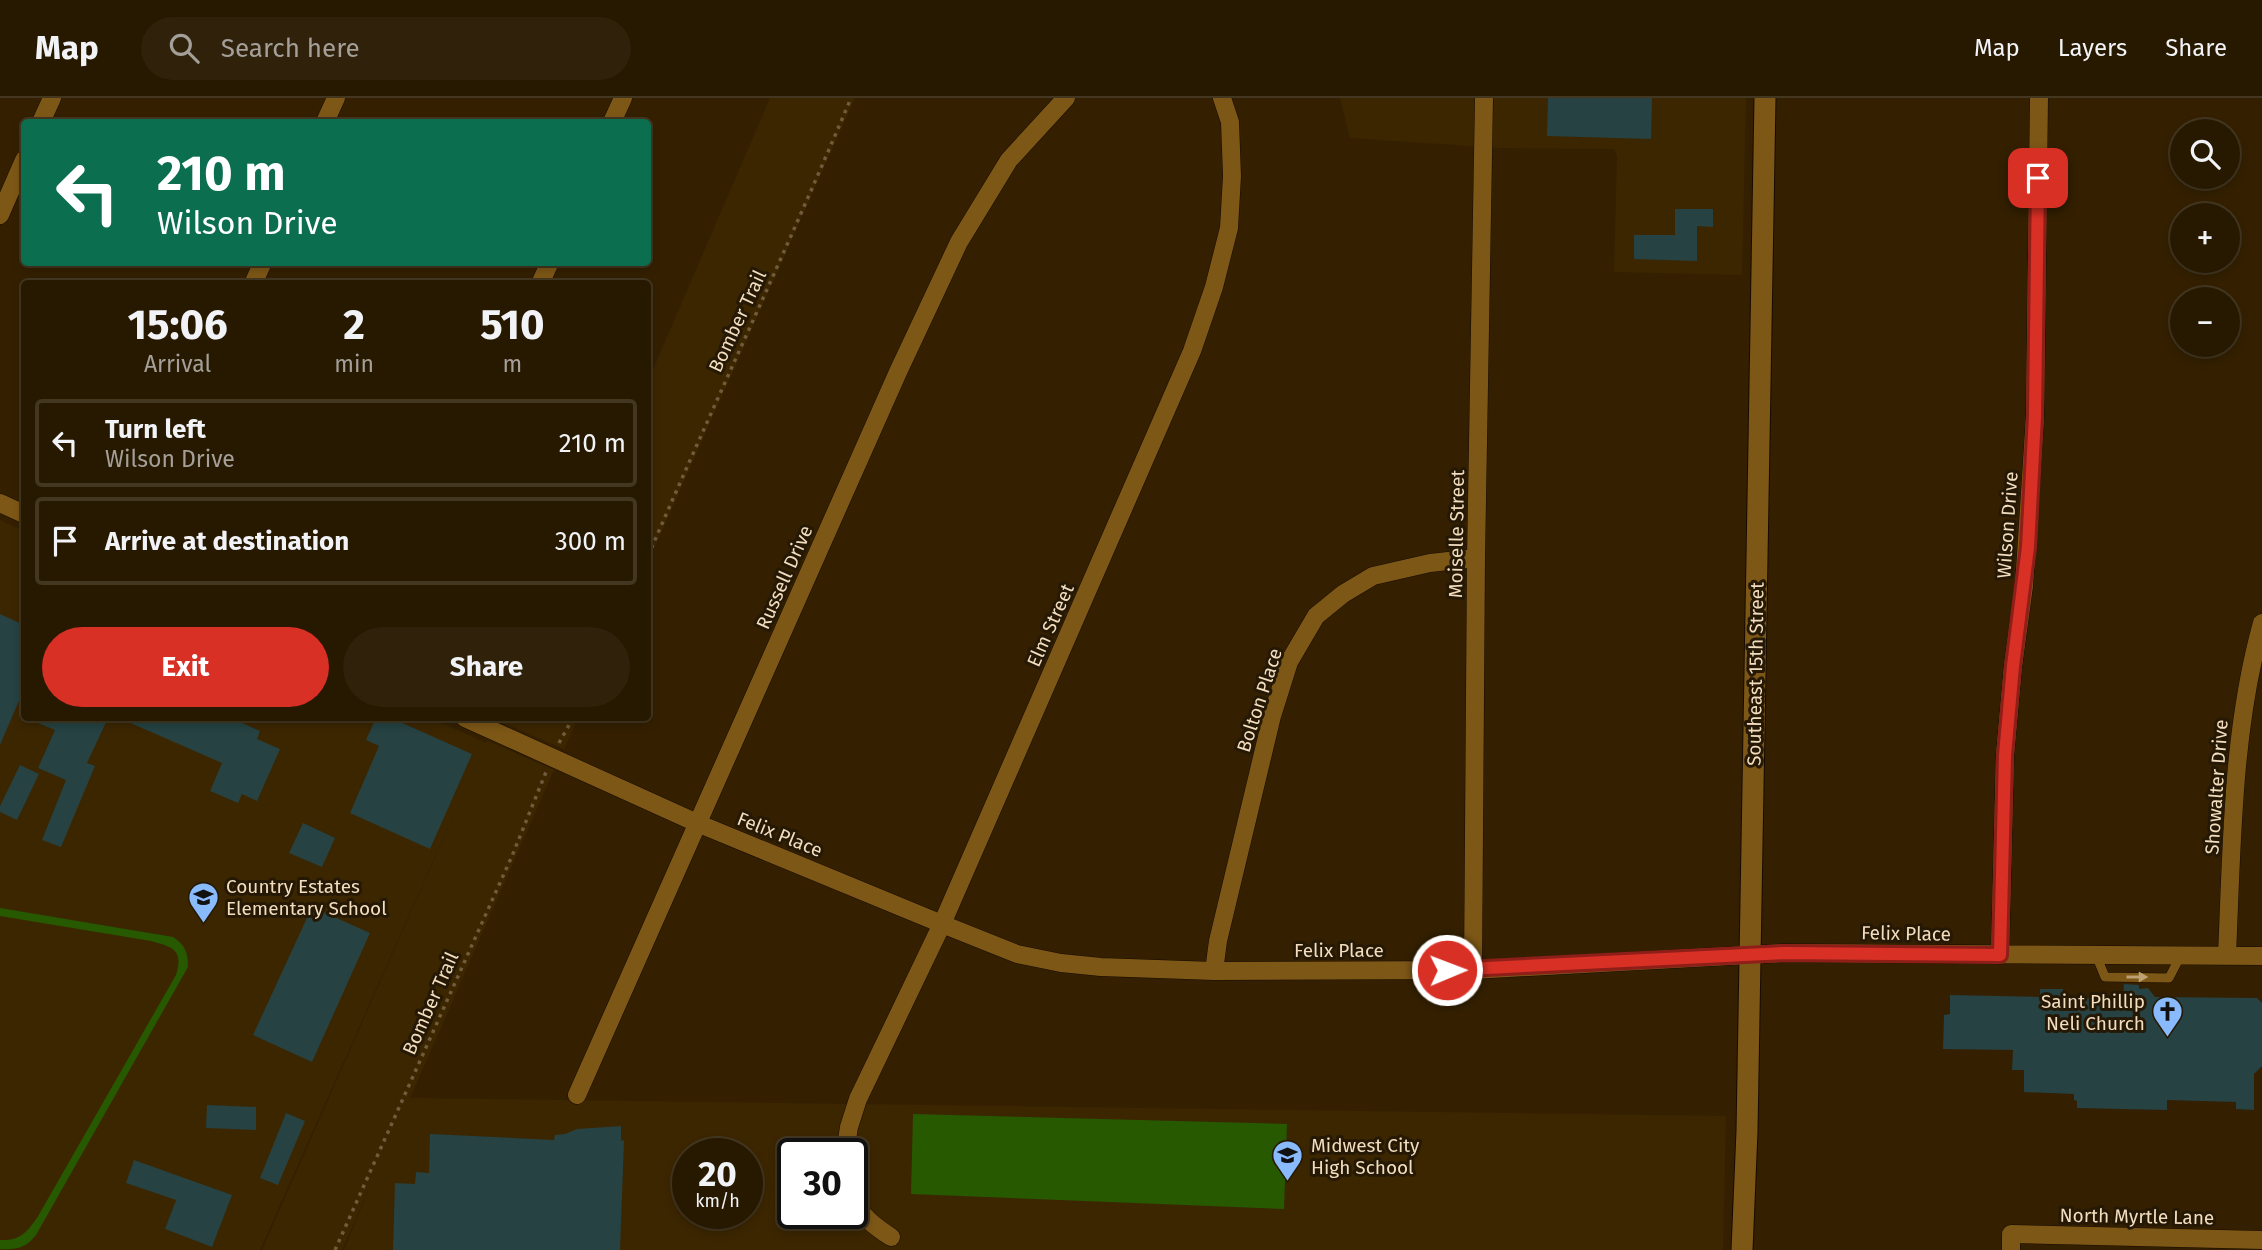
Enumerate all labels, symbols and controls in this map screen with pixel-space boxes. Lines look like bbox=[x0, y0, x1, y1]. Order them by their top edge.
search box bbox=[141, 17, 631, 80]
text: Map bbox=[35, 28, 99, 68]
icon: search bbox=[165, 29, 203, 67]
text: Search here bbox=[221, 33, 360, 64]
text: Map bbox=[1974, 34, 2020, 62]
text: Layers bbox=[2058, 34, 2127, 62]
text: Share bbox=[2165, 34, 2227, 62]
map controls bbox=[2170, 119, 2240, 357]
button: search bbox=[2170, 119, 2240, 189]
text: 210 m bbox=[157, 144, 286, 203]
icon: left bbox=[42, 147, 133, 238]
pin bbox=[2008, 148, 2068, 208]
icon: arrive bbox=[2019, 159, 2057, 197]
button: + bbox=[2170, 203, 2240, 273]
text: Wilson Drive bbox=[157, 204, 338, 242]
street label: Bomber Trail bbox=[704, 266, 771, 376]
button: − bbox=[2170, 287, 2240, 357]
text: 15:06 bbox=[127, 300, 228, 350]
text: 2 bbox=[343, 300, 365, 350]
text: 510 bbox=[480, 300, 545, 350]
text: Arrival bbox=[144, 350, 211, 378]
text: min bbox=[334, 350, 374, 378]
text: m bbox=[503, 350, 522, 378]
text: Turn left bbox=[105, 414, 206, 445]
icon: left bbox=[46, 424, 84, 462]
text: 210 m bbox=[559, 428, 626, 459]
text: Wilson Drive bbox=[105, 445, 235, 473]
street label: Moiselle Street bbox=[1444, 469, 1469, 598]
street label: Wilson Drive bbox=[1992, 471, 2023, 579]
icon: arrive bbox=[46, 522, 84, 560]
street label: Russell Drive bbox=[751, 522, 818, 633]
text: Arrive at destination bbox=[105, 526, 349, 557]
text: 300 m bbox=[555, 526, 626, 557]
street label: Elm Street bbox=[1022, 580, 1079, 670]
street label: Southeast 15th Street bbox=[1742, 582, 1769, 766]
button: Exit bbox=[42, 627, 329, 707]
button: Share bbox=[343, 627, 630, 707]
street label: Bolton Place bbox=[1232, 645, 1287, 755]
street label: Showalter Drive bbox=[2200, 719, 2233, 855]
street label: Felix Place bbox=[734, 807, 826, 862]
place label: Country Estates Elementary School bbox=[226, 875, 387, 920]
school or university icon: Country Estates Elementary School bbox=[186, 880, 220, 924]
street label: Felix Place bbox=[1861, 921, 1951, 946]
position arrow bbox=[1410, 933, 1484, 1007]
street label: Felix Place bbox=[1294, 939, 1384, 962]
street label: Bomber Trail bbox=[398, 948, 464, 1058]
one-way arrow bbox=[2127, 972, 2149, 983]
place label: Saint Phillip Neli Church bbox=[2041, 990, 2145, 1035]
church icon: Saint Phillip Neli Church bbox=[2151, 995, 2185, 1039]
place label: Midwest City High School bbox=[1311, 1134, 1420, 1179]
speed limit sign: 30 bbox=[777, 1138, 868, 1229]
school or university icon: Midwest City High School bbox=[1271, 1139, 1305, 1183]
text: 20 bbox=[698, 1153, 737, 1195]
text: km/h bbox=[695, 1190, 740, 1212]
street label: North Myrtle Lane bbox=[2060, 1204, 2214, 1229]

